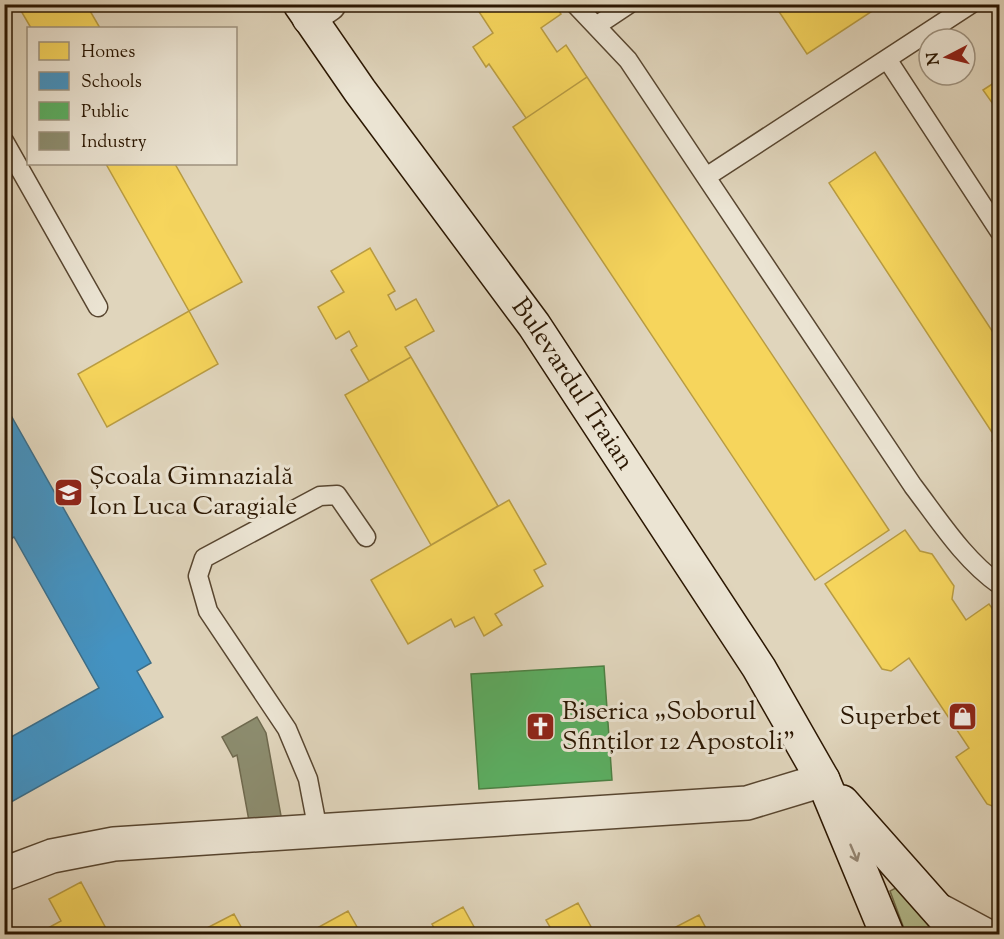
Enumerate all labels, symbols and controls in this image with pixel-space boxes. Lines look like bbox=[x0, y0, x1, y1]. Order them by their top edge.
legend bbox=[27, 27, 237, 165]
north arrow bbox=[917, 27, 977, 87]
text: Homes bbox=[81, 40, 135, 66]
text: N bbox=[922, 51, 947, 66]
text: Schools bbox=[81, 70, 142, 96]
text: Public bbox=[81, 100, 129, 126]
text: Industry bbox=[81, 130, 147, 156]
street label: Bulevardul Traian bbox=[502, 291, 643, 478]
place label: Școala Gimnazială Ion Luca Caragiale bbox=[89, 459, 297, 526]
school or university icon: Școala Gimnazială Ion Luca Caragiale bbox=[52, 476, 84, 508]
place label: Biserica „Soborul Sfinților 12 Apostoli” bbox=[562, 694, 795, 761]
place label: Superbet bbox=[839, 699, 941, 736]
shop icon: Superbet bbox=[946, 701, 978, 733]
church icon: Biserica „Soborul Sfinților 12 Apostoli” bbox=[525, 711, 557, 743]
one-way arrow bbox=[849, 844, 860, 862]

